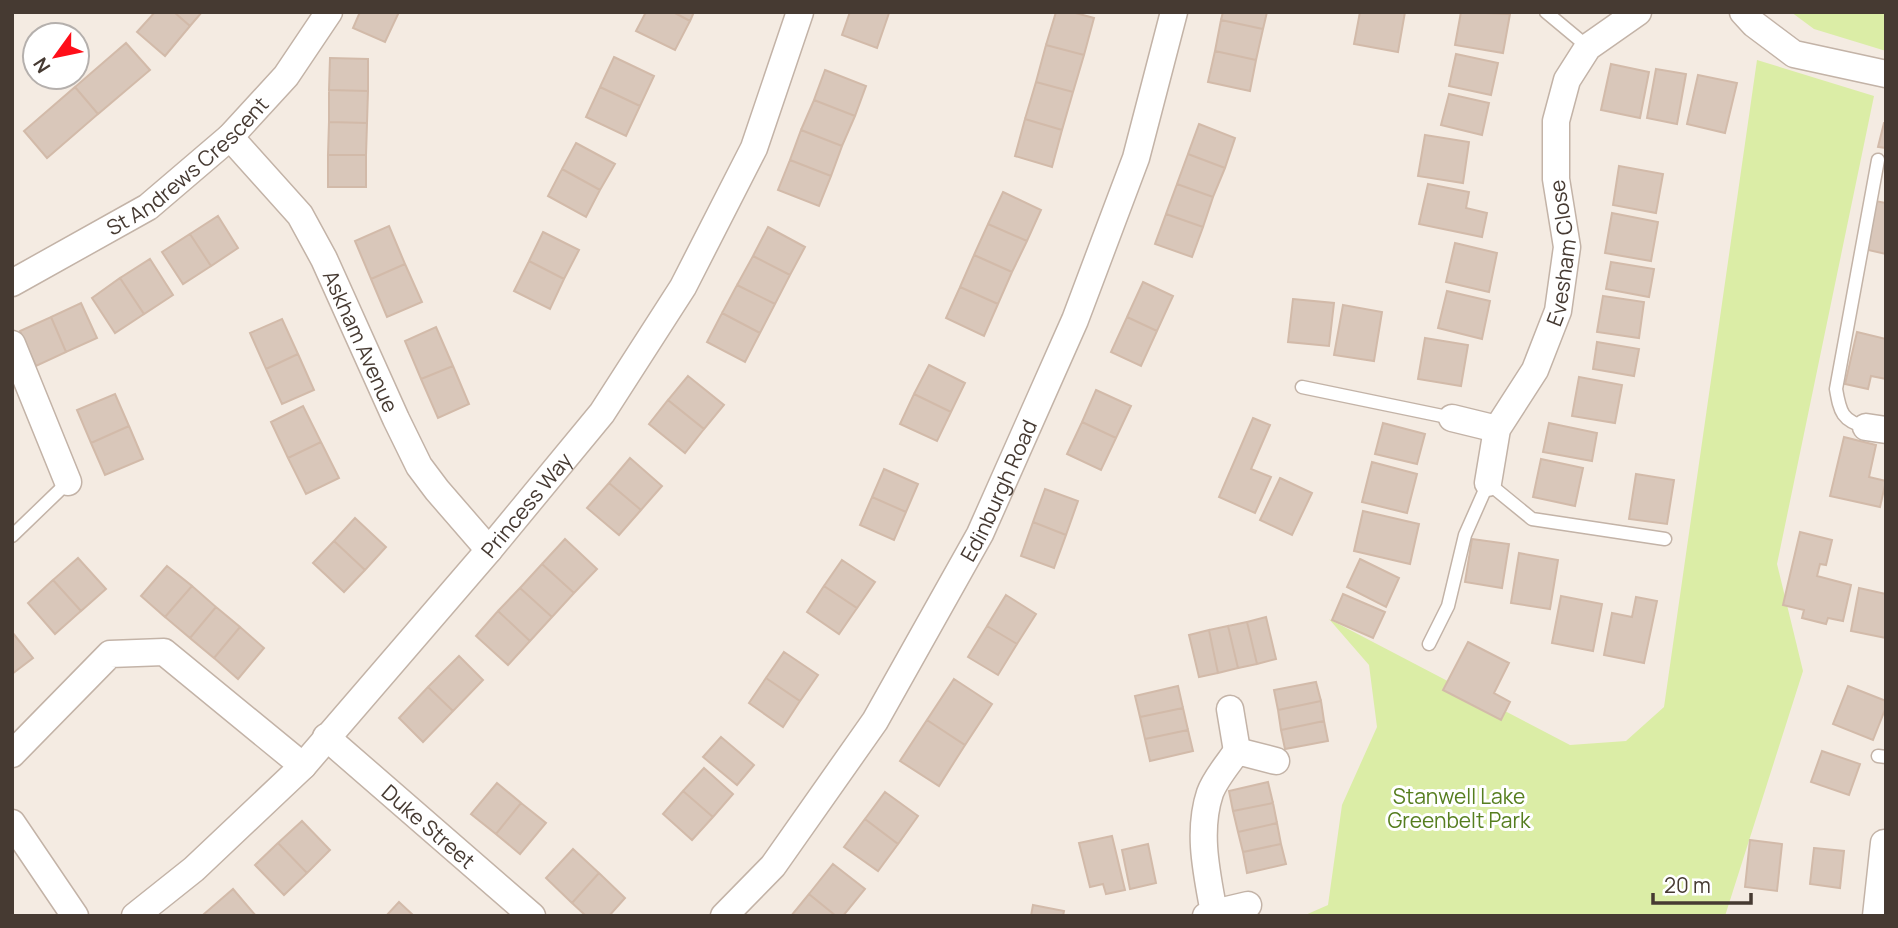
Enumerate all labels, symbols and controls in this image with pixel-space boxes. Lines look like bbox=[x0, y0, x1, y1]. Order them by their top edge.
north arrow bbox=[21, 21, 91, 91]
text: N bbox=[27, 52, 56, 78]
street label: St Andrews Crescent bbox=[101, 90, 274, 242]
street label: Evesham Close bbox=[1540, 178, 1582, 330]
street label: Askham Avenue bbox=[317, 266, 405, 417]
street label: Edinburgh Road bbox=[954, 415, 1043, 566]
street label: Princess Way bbox=[475, 446, 578, 563]
street label: Duke Street bbox=[376, 778, 481, 874]
park label: Stanwell Lake Greenbelt Park bbox=[1388, 782, 1531, 834]
scale bar bbox=[1653, 862, 1751, 906]
text: 20 m bbox=[1664, 871, 1711, 899]

